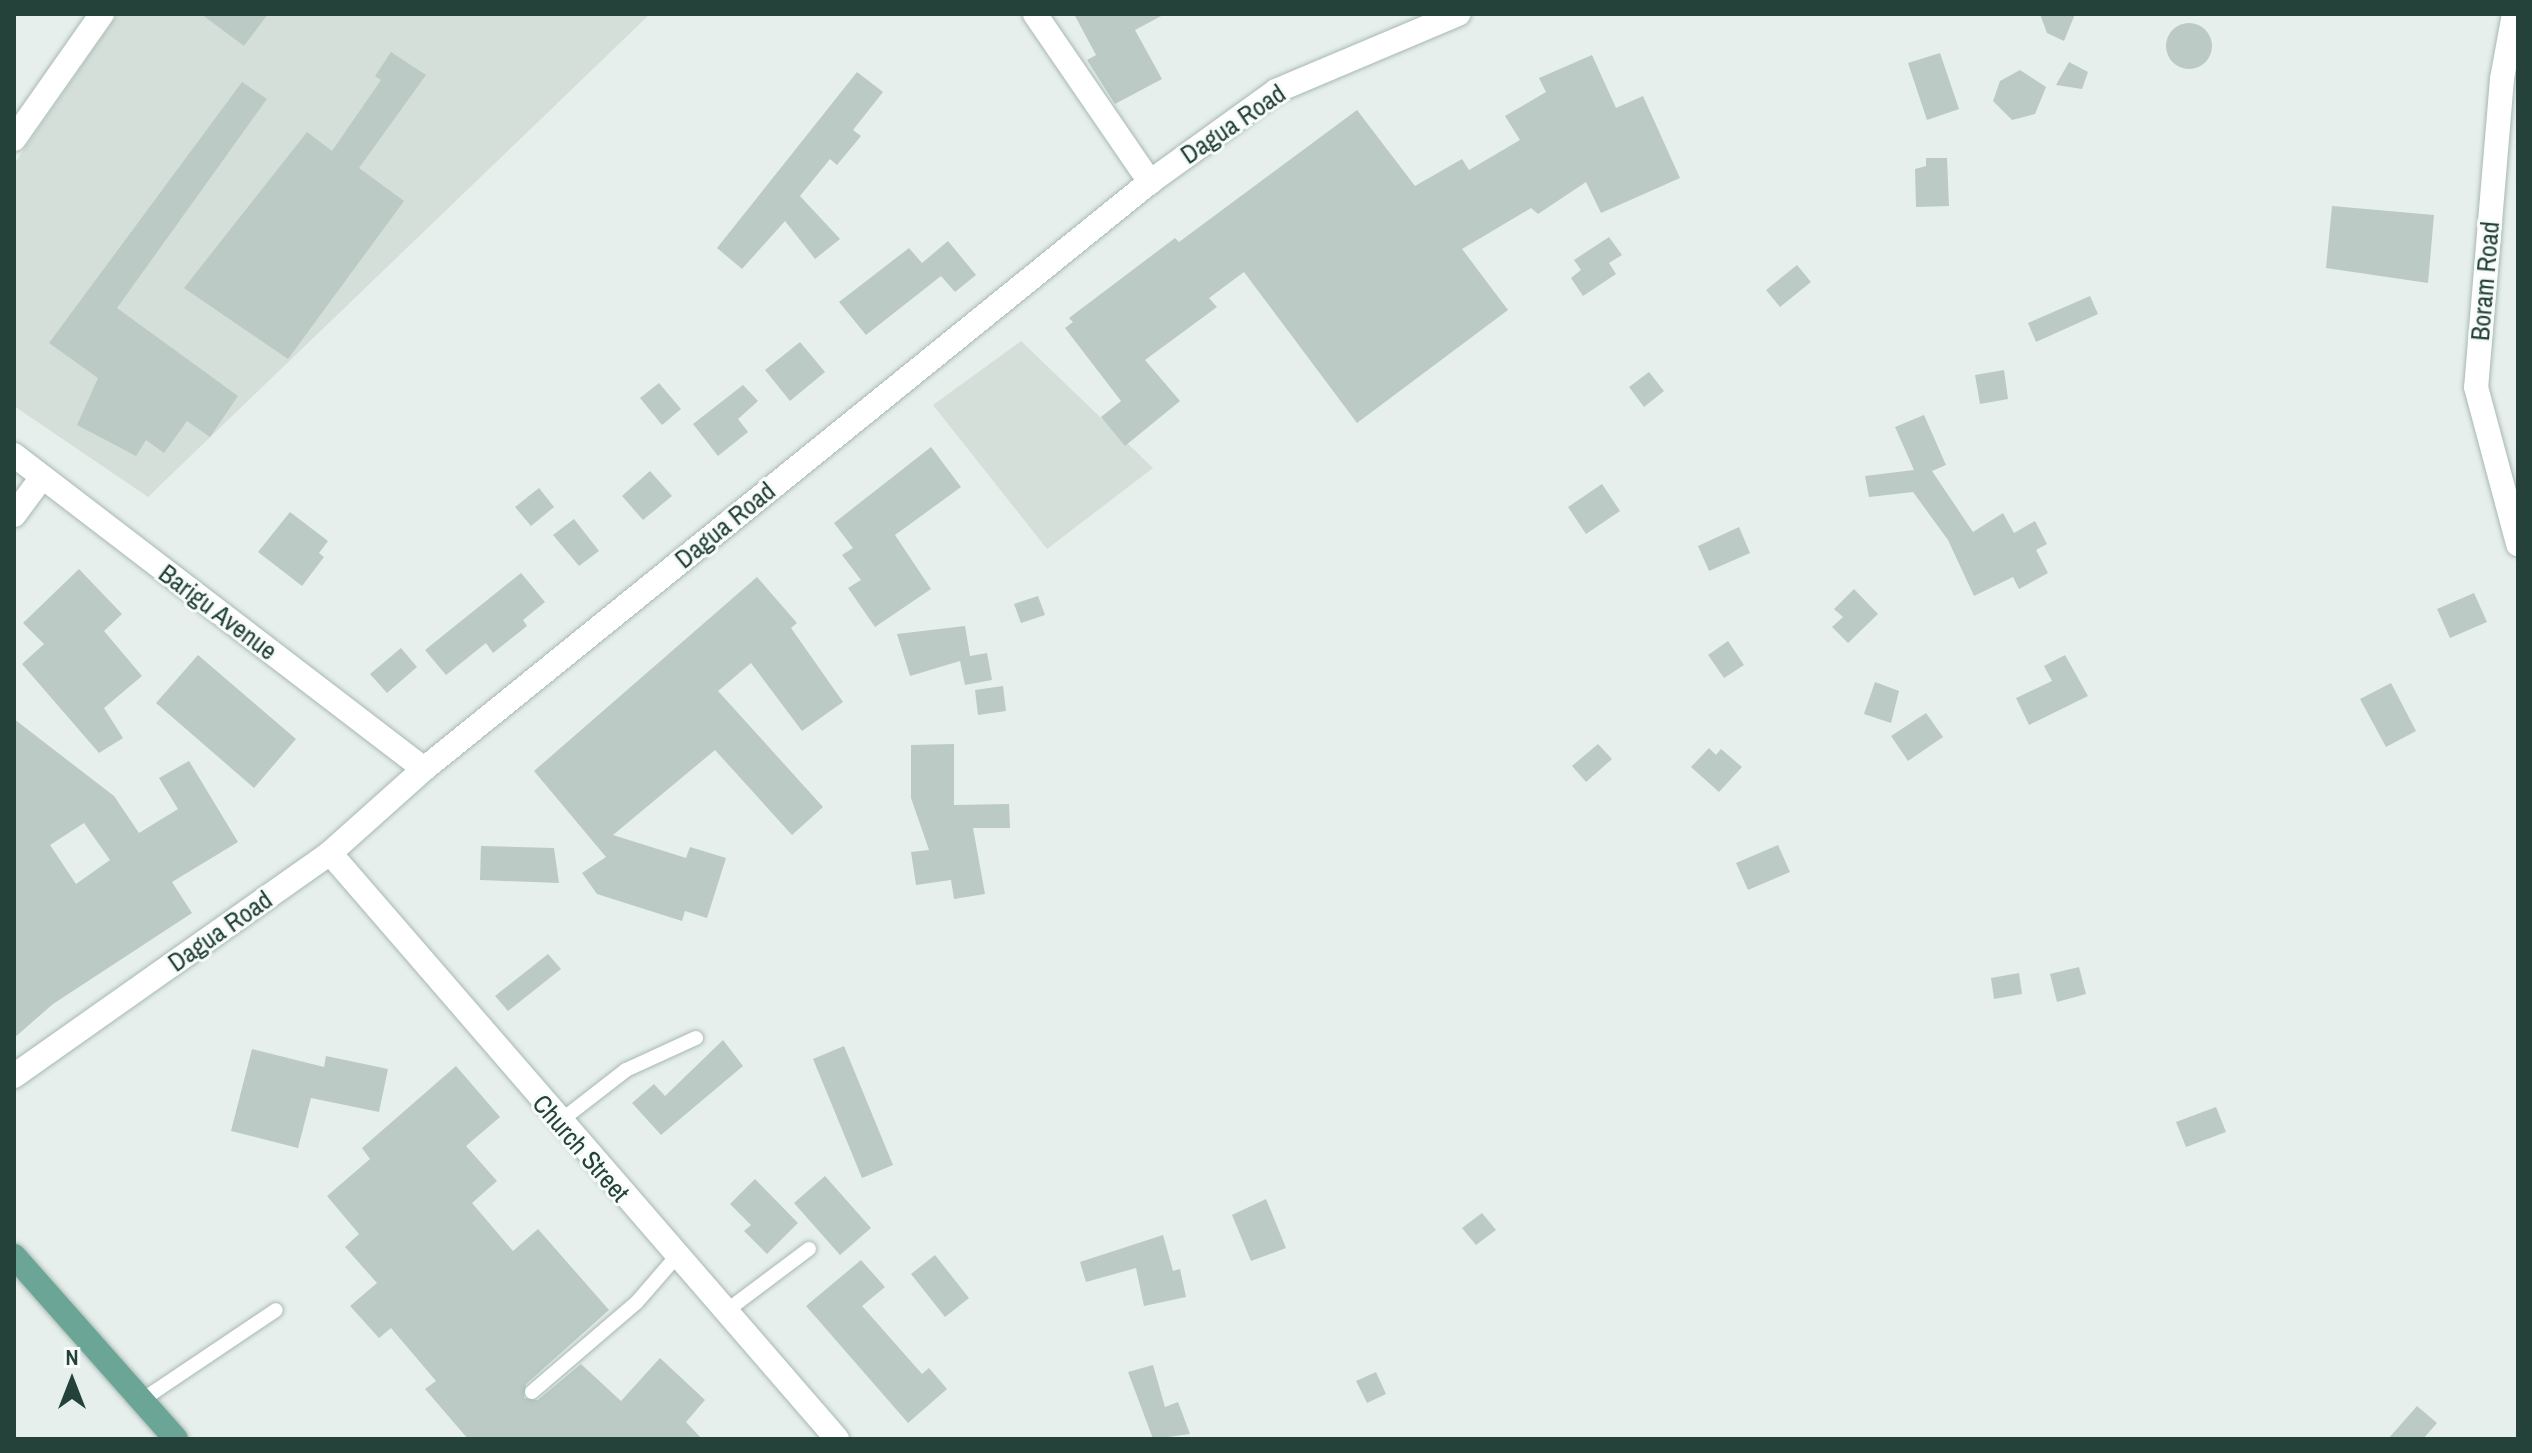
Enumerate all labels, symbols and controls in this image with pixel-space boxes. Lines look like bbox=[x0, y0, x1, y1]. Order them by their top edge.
street label: Dagua Road bbox=[1175, 78, 1291, 170]
street label: Boram Road bbox=[2464, 220, 2506, 342]
street label: Dagua Road bbox=[669, 475, 781, 575]
street label: Barigu Avenue bbox=[152, 557, 284, 667]
street label: Dagua Road bbox=[162, 884, 278, 978]
street label: Church Street bbox=[526, 1088, 636, 1208]
north arrow bbox=[32, 1341, 112, 1421]
text: N bbox=[65, 1342, 79, 1372]

